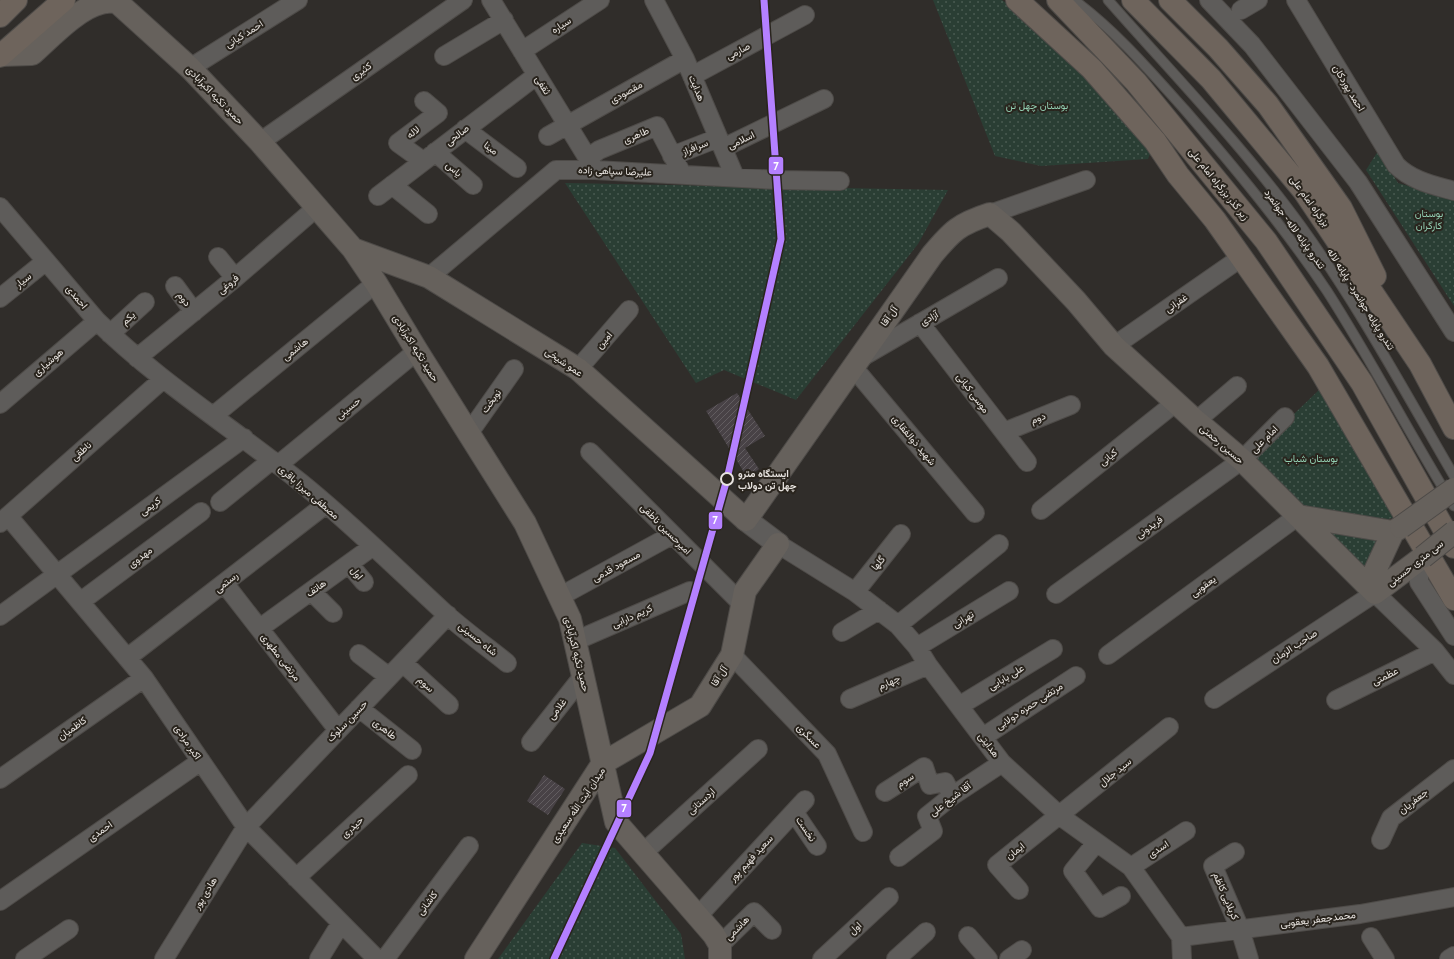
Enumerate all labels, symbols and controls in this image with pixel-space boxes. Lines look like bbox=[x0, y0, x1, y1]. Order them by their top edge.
street label: سیاره bbox=[548, 14, 574, 36]
street label: احمد کیانی bbox=[222, 17, 266, 51]
street label: صارمی bbox=[724, 39, 752, 63]
street label: کثیری bbox=[348, 59, 375, 83]
street label: احمد پوردکان bbox=[1329, 62, 1368, 114]
street label: حمید تکیه اکبرآبادی bbox=[184, 63, 247, 127]
street label: ثقفی bbox=[532, 73, 554, 97]
street label: هدایت bbox=[686, 73, 708, 103]
street label: مقصودی bbox=[607, 78, 645, 106]
park label: بوستان چهل تن bbox=[1006, 99, 1068, 113]
street label: صالحی bbox=[442, 122, 472, 148]
street label: لاله bbox=[404, 123, 422, 141]
street label: طاهری bbox=[621, 124, 651, 146]
street label: اسلامی bbox=[725, 128, 757, 152]
street label: سرافراز bbox=[679, 136, 710, 158]
street label: مینا bbox=[481, 138, 501, 158]
street label: زیر گذر بزرگراه امام علی bbox=[1186, 145, 1252, 223]
line badge: 7 bbox=[768, 156, 784, 175]
street label: یاس bbox=[443, 158, 465, 180]
text: 7 bbox=[773, 159, 779, 173]
street label: علیرضا سپاهی زاده bbox=[578, 163, 652, 180]
street label: بزرگراه امام علی bbox=[1287, 173, 1333, 229]
street label: تندرو پایانه لاله - جوانمرد bbox=[1261, 187, 1328, 272]
park label: بوستان کارگران bbox=[1415, 207, 1443, 232]
street label: تندرو پایانه جوانمرد - پایانه لاله bbox=[1323, 246, 1398, 353]
street label: سیار bbox=[11, 269, 34, 291]
street label: فروغی bbox=[214, 271, 242, 297]
street label: احمدی bbox=[63, 282, 91, 312]
street label: دوم bbox=[174, 289, 194, 309]
street label: غفرانی bbox=[1162, 290, 1190, 316]
street label: آل آقا bbox=[877, 303, 901, 329]
street label: آزادی bbox=[917, 307, 941, 328]
street label: یکم bbox=[118, 308, 138, 328]
street label: حمید تکیه اکبرآبادی bbox=[390, 312, 442, 384]
street label: امین bbox=[593, 329, 615, 351]
street label: هاشمی bbox=[279, 335, 311, 363]
street label: هوشیاری bbox=[30, 345, 66, 379]
street label: عمو شیخی bbox=[543, 345, 585, 379]
street label: موسی کیانی bbox=[954, 370, 992, 416]
street label: نوبخت bbox=[478, 386, 504, 415]
street label: حسینی bbox=[333, 394, 363, 422]
street label: دوم bbox=[1029, 409, 1048, 427]
street label: شهید ذوالفقاری bbox=[889, 412, 939, 468]
street label: حسین رحمتی bbox=[1197, 421, 1247, 467]
street label: امام علی bbox=[1247, 422, 1281, 456]
street label: ناطقی bbox=[68, 438, 94, 464]
street label: کیانی bbox=[1096, 445, 1120, 468]
park label: بوستان شباب bbox=[1284, 452, 1338, 465]
street label: مصطفی میرزا باقری bbox=[276, 462, 342, 522]
place label: ایستگاه مترو چهل تن دولاب bbox=[738, 467, 797, 493]
marker: ایستگاه مترو چهل تن دولاب bbox=[720, 472, 734, 486]
street label: کریمی bbox=[137, 493, 164, 518]
street label: امیرحسین ناطقی bbox=[638, 501, 694, 557]
line badge: 7 bbox=[708, 511, 723, 530]
street label: فریدونی bbox=[1133, 512, 1166, 541]
text: 7 bbox=[712, 513, 718, 527]
street label: سی متری حسینی bbox=[1384, 537, 1446, 589]
street label: مهدوی bbox=[125, 544, 155, 570]
street label: مسعود قدمی bbox=[590, 547, 642, 585]
street label: گلها bbox=[868, 553, 888, 573]
street label: اول bbox=[348, 564, 366, 582]
street label: رستمی bbox=[212, 569, 240, 595]
street label: یعقوبی bbox=[1188, 572, 1218, 600]
street label: هاتف bbox=[303, 576, 329, 600]
street label: کریم دارابی bbox=[610, 601, 655, 631]
street label: تهرانی bbox=[950, 608, 976, 630]
street label: حمید تکیه اکبرآبادی bbox=[561, 615, 593, 693]
street label: شاه حسینی bbox=[456, 619, 500, 659]
street label: صاحب الزمان bbox=[1268, 626, 1320, 666]
street label: مرتضی مطهری bbox=[258, 630, 304, 684]
street label: علی بابایی bbox=[986, 661, 1026, 693]
street label: آل آقا bbox=[708, 663, 731, 689]
street label: عظمتی bbox=[1370, 664, 1400, 688]
street label: چهارم bbox=[876, 671, 903, 694]
street label: سوم bbox=[415, 673, 437, 695]
street label: مرتضی حمزه دولابی bbox=[993, 679, 1065, 733]
street label: غلامی bbox=[545, 696, 569, 722]
street label: حسین سلوک bbox=[324, 697, 370, 745]
street label: کاظمیان bbox=[55, 713, 89, 743]
street label: طاهری bbox=[370, 715, 400, 743]
street label: عسگری bbox=[794, 721, 824, 751]
street label: اکبر مرادی bbox=[172, 722, 204, 762]
street label: هدایتی bbox=[975, 730, 1003, 760]
street label: سید جلال bbox=[1096, 755, 1134, 789]
street label: میدان آیت الله سعیدی bbox=[548, 765, 608, 845]
street label: سوم bbox=[894, 770, 916, 790]
street label: آقا شیخ علی bbox=[927, 779, 974, 819]
street label: اردستانی bbox=[684, 785, 718, 817]
street label: جعفریان bbox=[1396, 785, 1431, 817]
line badge: 7 bbox=[616, 799, 632, 818]
text: 7 bbox=[621, 801, 627, 815]
street label: حیدری bbox=[338, 813, 366, 841]
street label: نخست bbox=[793, 814, 819, 844]
street label: احمدی bbox=[85, 818, 115, 844]
street label: سعید فهیم پور bbox=[725, 832, 777, 885]
street label: اسدی bbox=[1145, 837, 1171, 861]
street label: ایمان bbox=[1003, 840, 1027, 862]
street label: کربلایی کاظم bbox=[1210, 870, 1242, 922]
street label: هادی پور bbox=[190, 874, 221, 913]
street label: کاشانی bbox=[414, 888, 441, 918]
street label: محمدجعفر یعقوبی bbox=[1280, 908, 1356, 930]
street label: هاشمی bbox=[722, 913, 752, 943]
street label: اول bbox=[846, 919, 864, 937]

